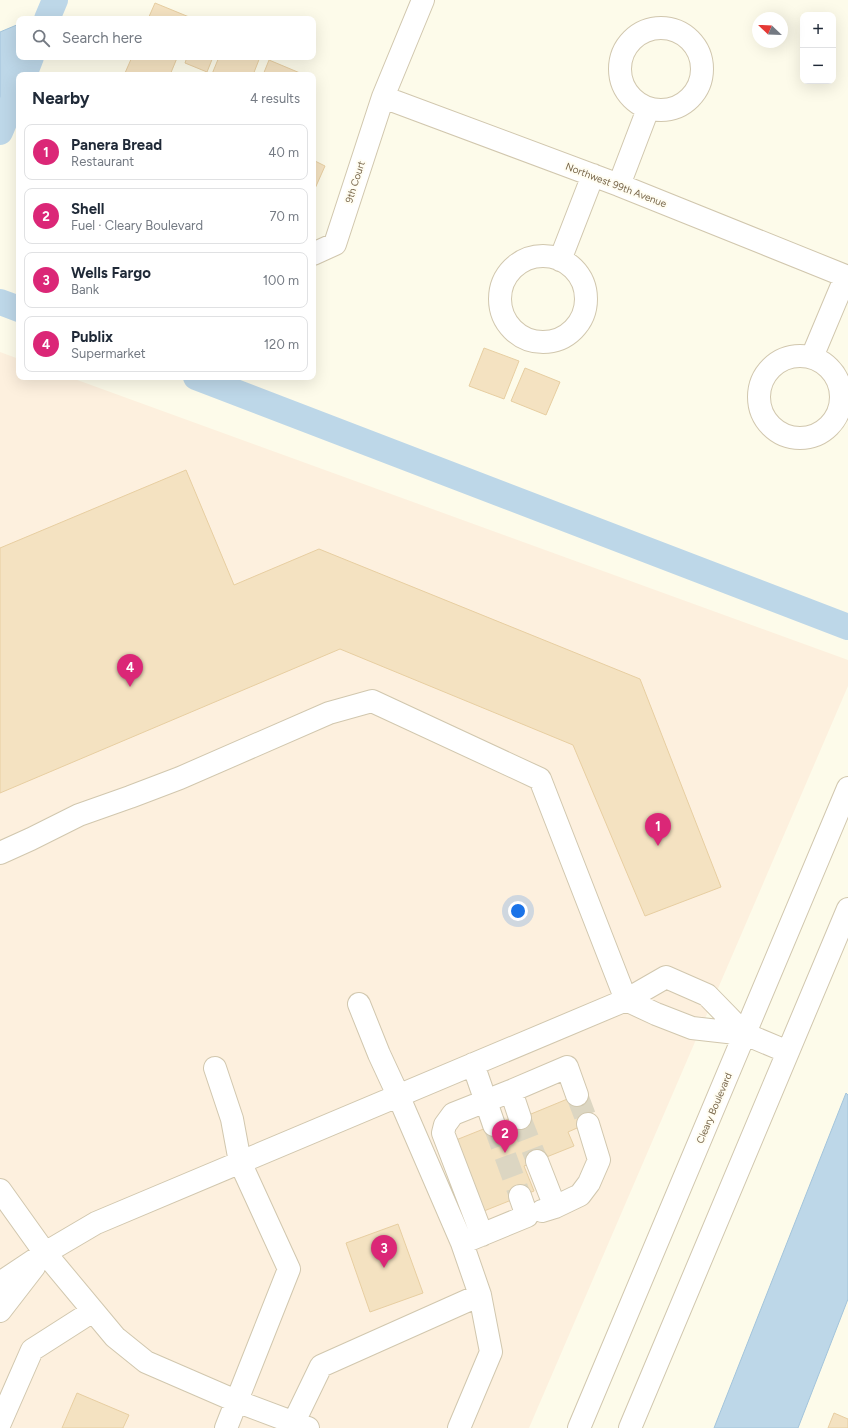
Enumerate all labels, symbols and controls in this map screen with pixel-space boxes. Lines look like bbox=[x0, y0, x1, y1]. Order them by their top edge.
north arrow bbox=[752, 12, 788, 48]
map controls bbox=[800, 12, 836, 84]
button: + bbox=[800, 12, 836, 48]
search box bbox=[16, 16, 316, 60]
icon: search bbox=[30, 27, 52, 49]
text: Search here bbox=[62, 29, 142, 47]
button: − bbox=[800, 48, 836, 84]
text: Nearby bbox=[32, 88, 90, 108]
text: 4 results bbox=[250, 91, 300, 106]
text: Panera Bread bbox=[71, 136, 162, 154]
text: 1 bbox=[43, 145, 49, 160]
text: 40 m bbox=[268, 145, 299, 160]
text: Restaurant bbox=[71, 154, 134, 169]
street label: 9th Court bbox=[342, 159, 368, 205]
street label: Northwest 99th Avenue bbox=[564, 160, 669, 210]
text: Shell bbox=[71, 200, 104, 218]
text: 2 bbox=[42, 209, 50, 224]
text: 70 m bbox=[269, 209, 299, 224]
text: Fuel · Cleary Boulevard bbox=[71, 218, 203, 233]
text: Wells Fargo bbox=[71, 264, 151, 282]
text: 3 bbox=[42, 273, 50, 288]
text: 100 m bbox=[263, 273, 299, 288]
text: Bank bbox=[71, 282, 99, 297]
text: Publix bbox=[71, 328, 113, 346]
text: 4 bbox=[42, 337, 50, 352]
text: 120 m bbox=[264, 337, 299, 352]
text: Supermarket bbox=[71, 346, 146, 361]
pin: 4 bbox=[117, 654, 143, 687]
pin: 1 bbox=[645, 813, 671, 846]
your location bbox=[508, 901, 528, 921]
street label: Cleary Boulevard bbox=[693, 1071, 735, 1145]
pin: 2 bbox=[492, 1120, 518, 1153]
pin: 3 bbox=[371, 1235, 397, 1268]

